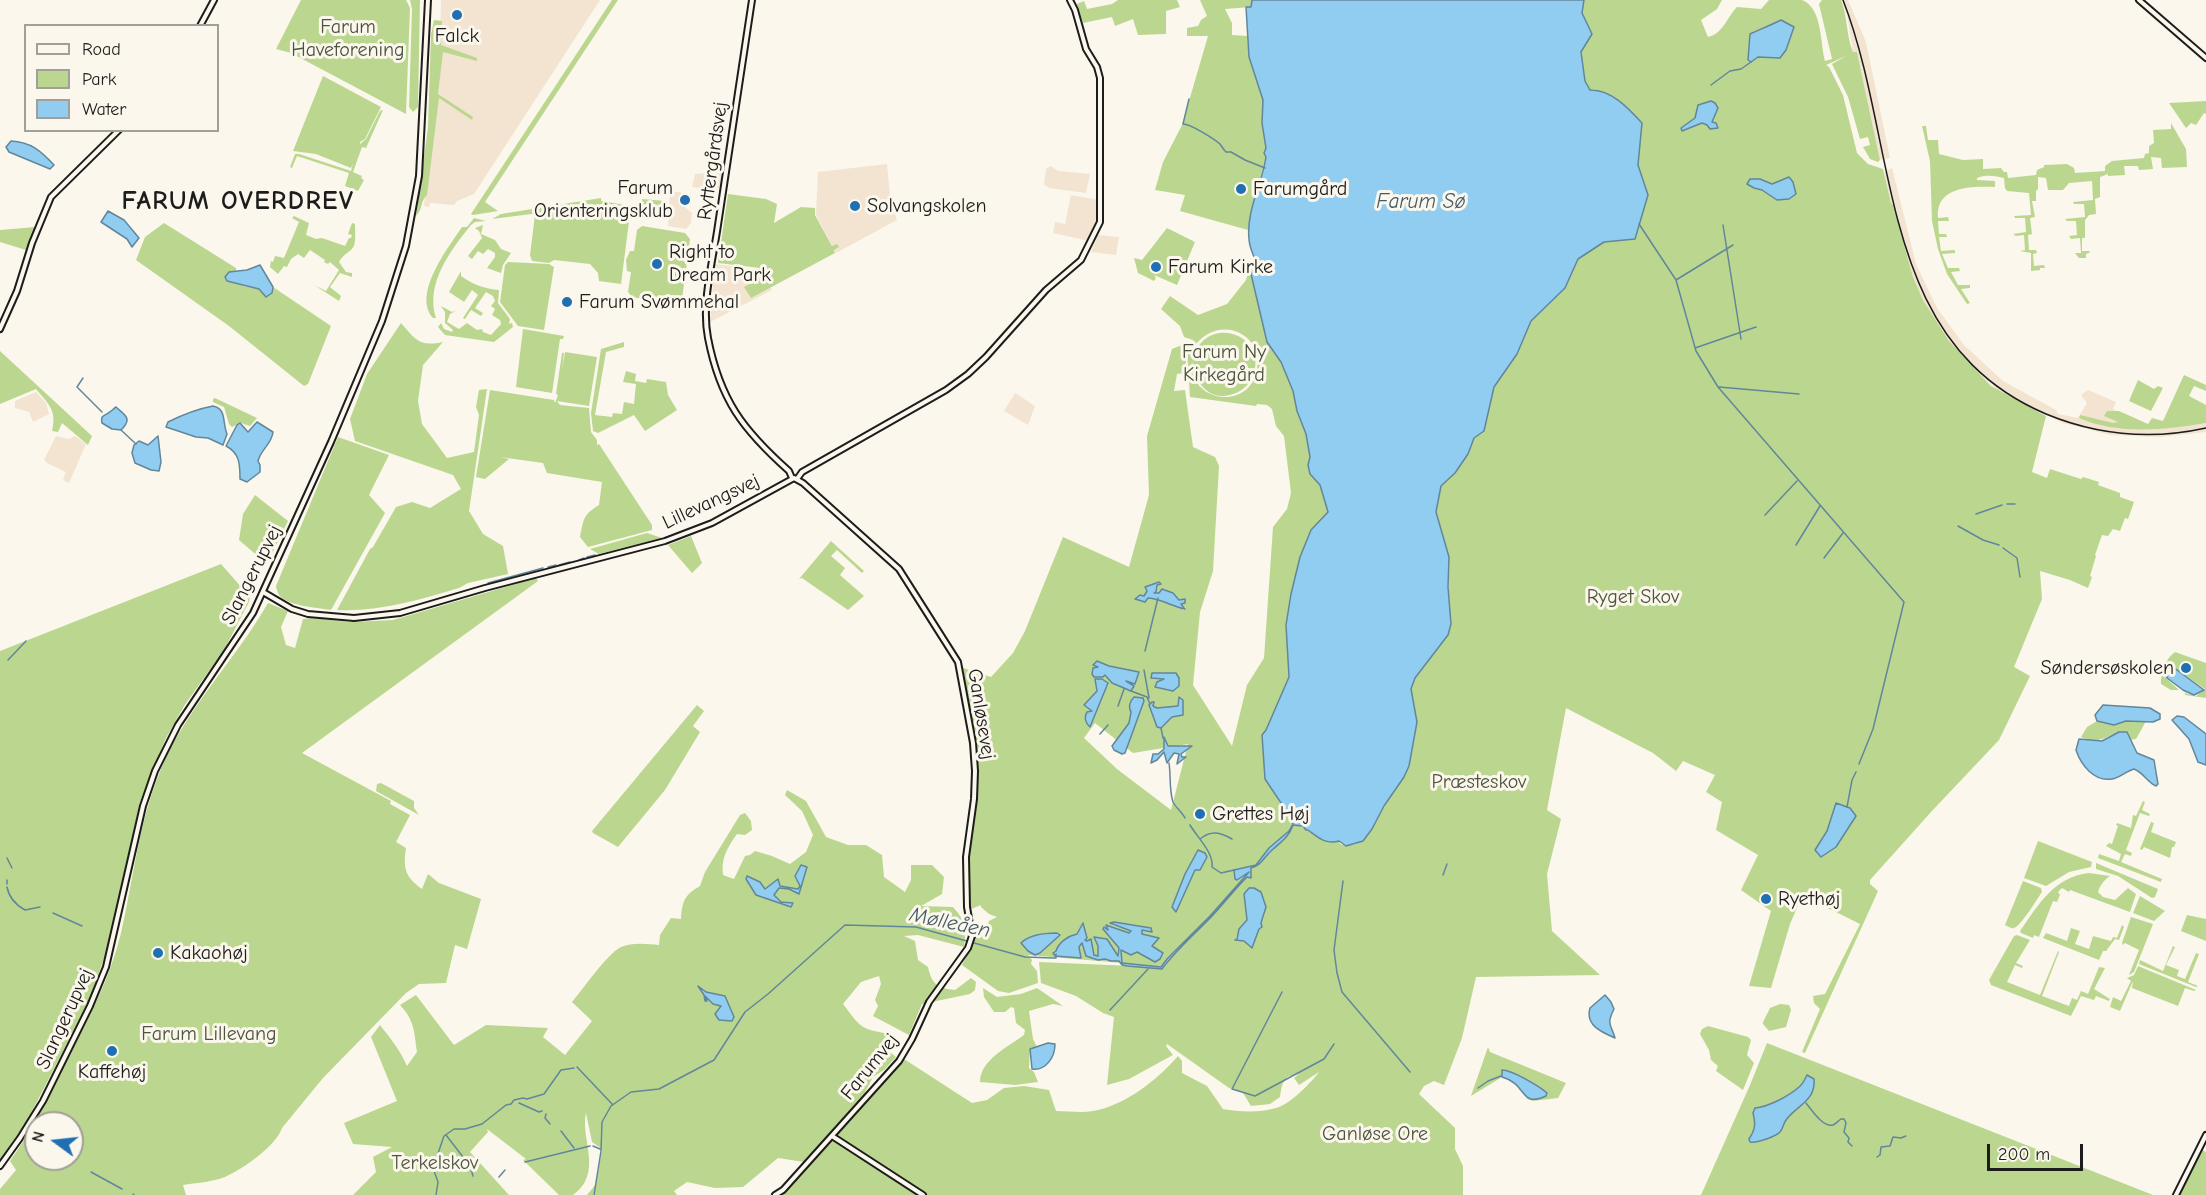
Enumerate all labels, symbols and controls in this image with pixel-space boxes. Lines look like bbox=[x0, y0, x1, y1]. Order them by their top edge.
marker: Falck bbox=[450, 8, 464, 22]
park label: Farum Haveforening bbox=[291, 15, 405, 62]
legend bbox=[24, 24, 219, 132]
place label: Falck bbox=[435, 24, 479, 48]
text: Road bbox=[82, 39, 121, 60]
text: Park bbox=[82, 69, 116, 90]
text: Water bbox=[82, 99, 126, 120]
street label: Ryttergårdsvej bbox=[693, 100, 733, 222]
place label: Farum Orienteringsklub bbox=[534, 176, 673, 223]
place label: Farumgård bbox=[1253, 177, 1347, 201]
marker: Farumgård bbox=[1234, 182, 1248, 196]
district label: FARUM OVERDREV bbox=[122, 186, 354, 218]
water label: Farum Sø bbox=[1376, 189, 1466, 215]
marker: Farum Orienteringsklub bbox=[678, 193, 692, 207]
place label: Solvangskolen bbox=[867, 194, 987, 218]
marker: Solvangskolen bbox=[848, 199, 862, 213]
place label: Right to Dream Park bbox=[669, 240, 771, 287]
place label: Farum Kirke bbox=[1168, 255, 1273, 279]
marker: Right to Dream Park bbox=[650, 257, 664, 271]
marker: Farum Kirke bbox=[1149, 260, 1163, 274]
place label: Farum Svømmehal bbox=[579, 290, 739, 314]
marker: Farum Svømmehal bbox=[560, 295, 574, 309]
park label: Farum Ny Kirkegård bbox=[1182, 340, 1266, 387]
street label: Lillevangsvej bbox=[659, 469, 763, 535]
street label: Slangerupvej bbox=[217, 521, 287, 629]
park label: Ryget Skov bbox=[1587, 585, 1679, 609]
place label: Søndersøskolen bbox=[2040, 656, 2174, 680]
marker: Søndersøskolen bbox=[2179, 661, 2193, 675]
street label: Ganløsevej bbox=[962, 667, 1000, 761]
park label: Præsteskov bbox=[1432, 770, 1526, 794]
place label: Grettes Høj bbox=[1212, 802, 1309, 826]
marker: Grettes Høj bbox=[1193, 807, 1207, 821]
place label: Ryethøj bbox=[1778, 887, 1840, 911]
marker: Ryethøj bbox=[1759, 892, 1773, 906]
water label: Mølleåen bbox=[907, 902, 993, 944]
place label: Kakaohøj bbox=[170, 941, 248, 965]
marker: Kakaohøj bbox=[151, 946, 165, 960]
street label: Slangerupvej bbox=[31, 965, 99, 1073]
park label: Farum Lillevang bbox=[141, 1022, 277, 1046]
street label: Farumvej bbox=[836, 1029, 904, 1105]
marker: Kaffehøj bbox=[105, 1044, 119, 1058]
place label: Kaffehøj bbox=[78, 1060, 146, 1084]
north arrow bbox=[24, 1111, 84, 1171]
park label: Ganløse Ore bbox=[1322, 1122, 1428, 1146]
text: N bbox=[29, 1129, 49, 1144]
scale bar bbox=[1990, 1132, 2086, 1170]
text: 200 m bbox=[1998, 1144, 2050, 1165]
park label: Terkelskov bbox=[392, 1151, 478, 1175]

